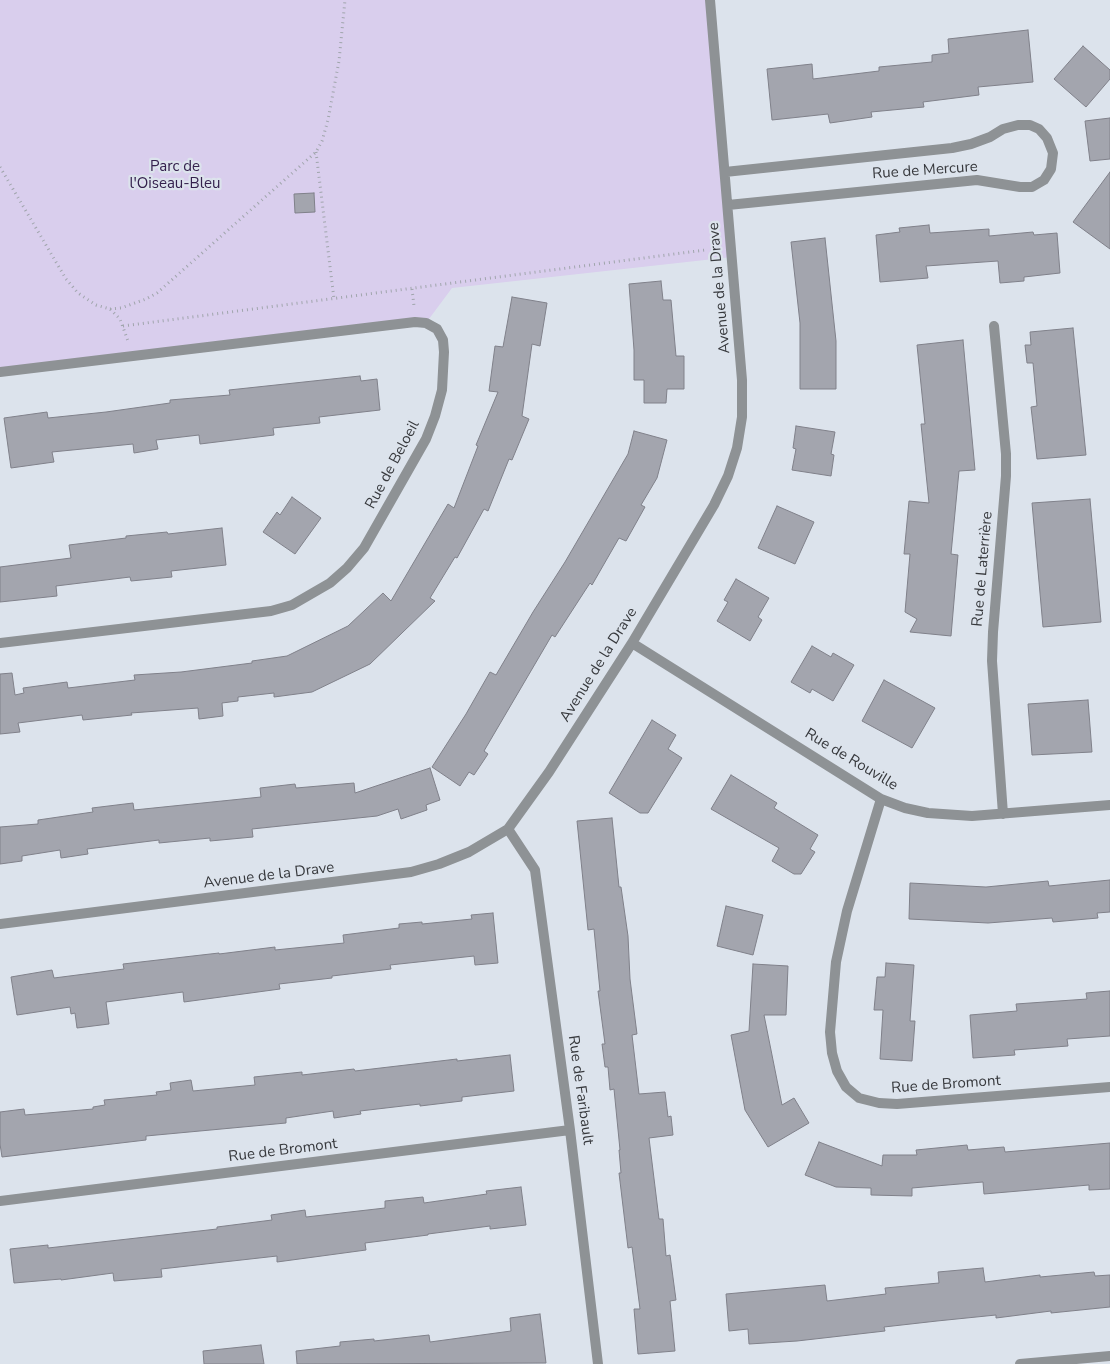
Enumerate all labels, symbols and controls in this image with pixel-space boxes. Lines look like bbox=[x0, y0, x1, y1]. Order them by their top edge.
park label: Parc de l'Oiseau-Bleu bbox=[129, 158, 221, 193]
street label: Rue de Mercure bbox=[872, 158, 978, 184]
street label: Avenue de la Drave bbox=[705, 222, 735, 354]
street label: Rue de Beloeil bbox=[362, 418, 424, 512]
street label: Rue de Laterrière bbox=[969, 511, 997, 627]
street label: Avenue de la Drave bbox=[556, 604, 642, 726]
street label: Rue de Rouville bbox=[801, 725, 901, 795]
street label: Avenue de la Drave bbox=[203, 859, 335, 893]
street label: Rue de Faribault bbox=[563, 1034, 597, 1146]
street label: Rue de Bromont bbox=[891, 1072, 1001, 1098]
street label: Rue de Bromont bbox=[228, 1135, 338, 1167]

